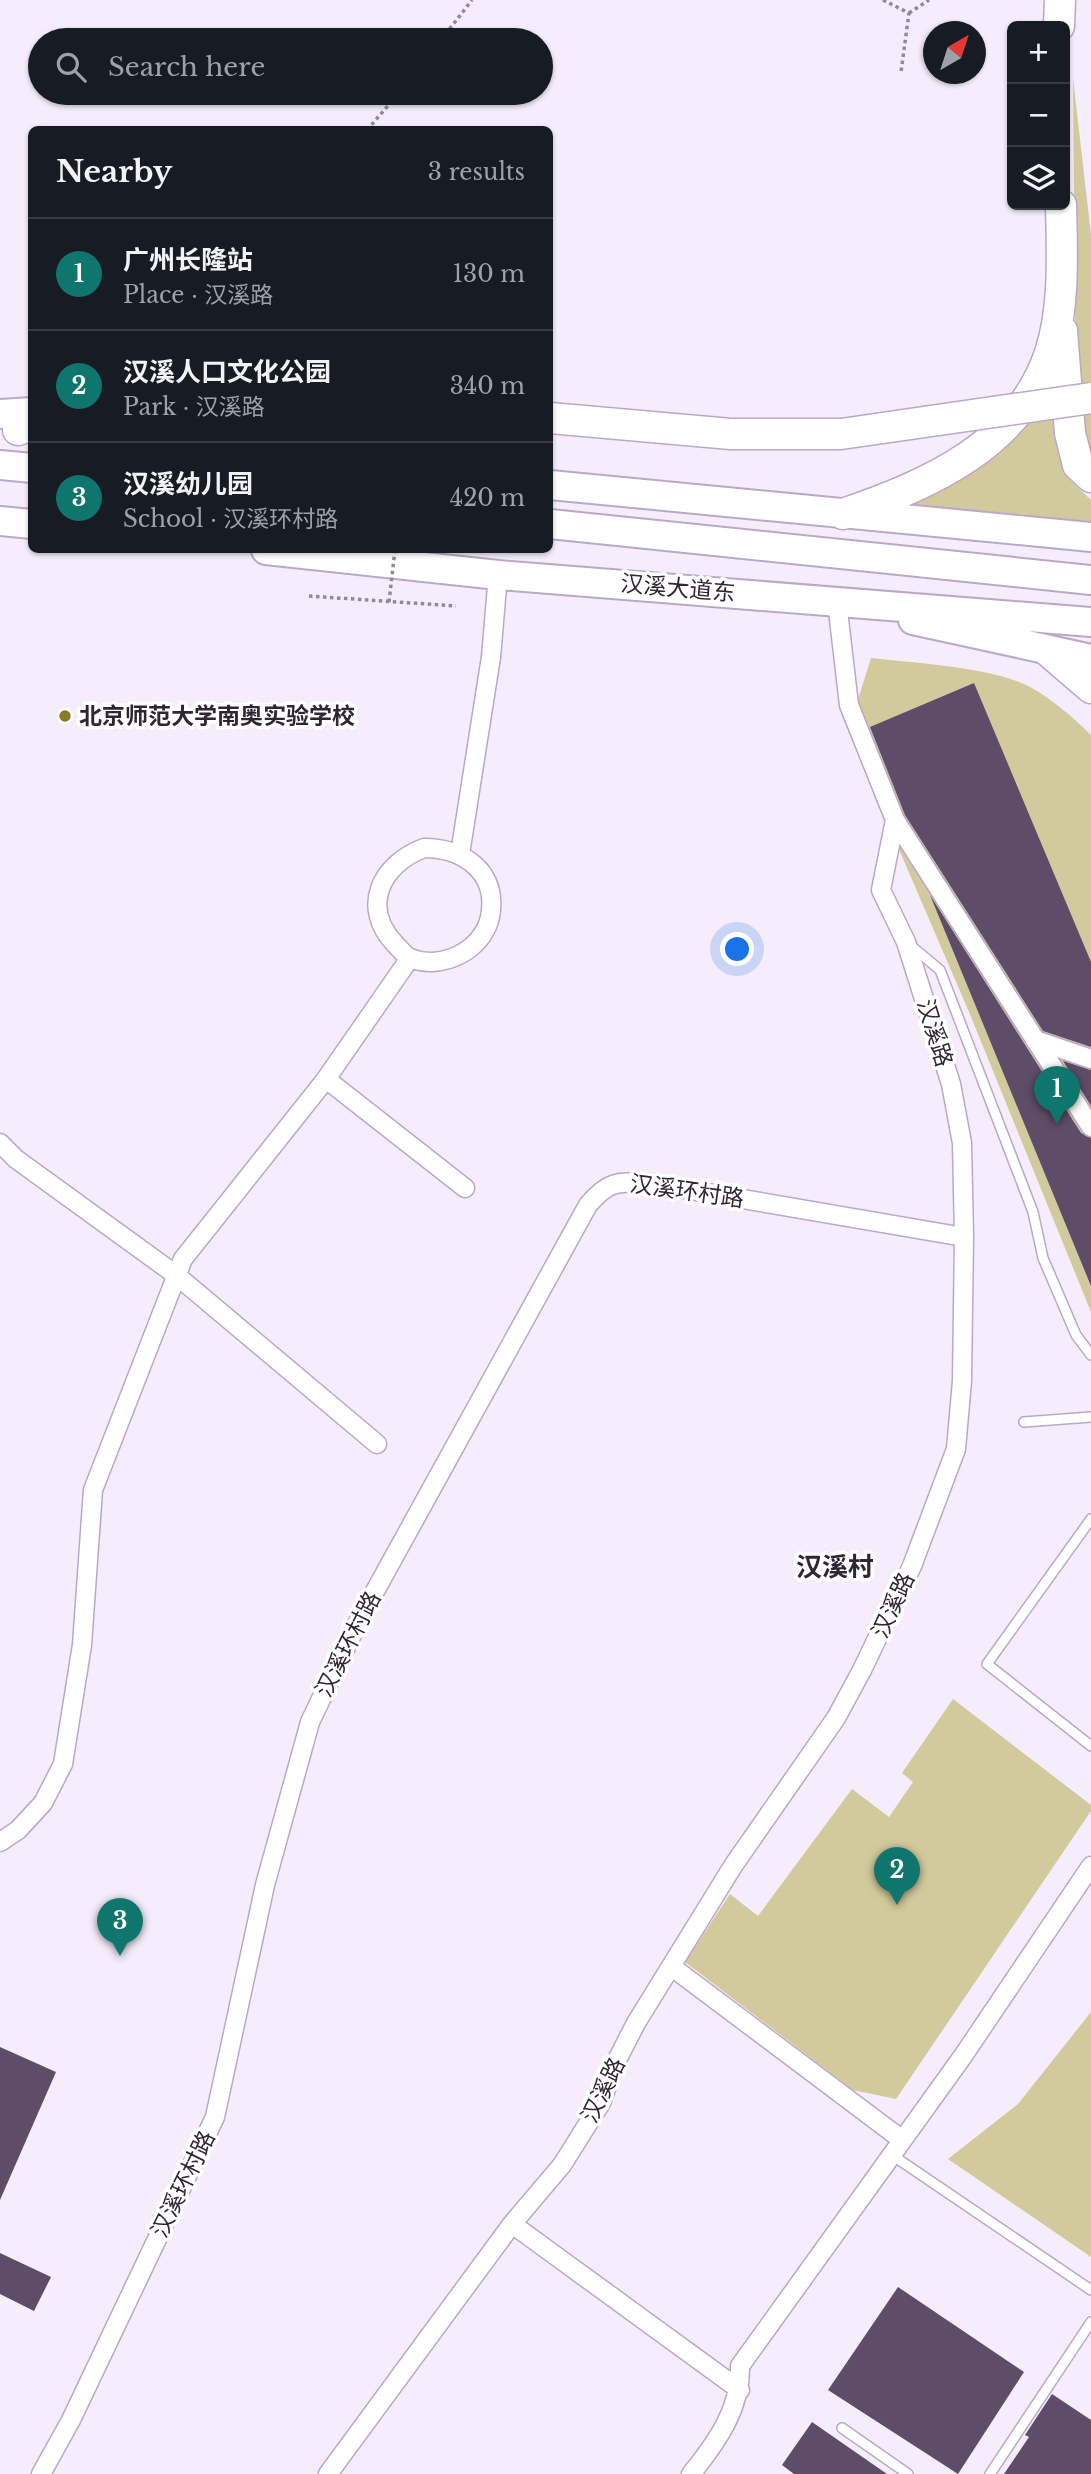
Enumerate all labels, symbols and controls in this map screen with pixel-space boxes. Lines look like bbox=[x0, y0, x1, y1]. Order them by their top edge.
north arrow bbox=[923, 21, 986, 84]
map controls bbox=[1007, 21, 1070, 210]
button: + bbox=[1007, 21, 1070, 84]
search box bbox=[28, 28, 553, 105]
icon: search bbox=[52, 48, 90, 86]
text: Search here bbox=[108, 51, 265, 83]
button: − bbox=[1007, 84, 1070, 147]
button: layers bbox=[1007, 147, 1070, 210]
text: Nearby bbox=[56, 153, 172, 190]
text: 3 results bbox=[428, 158, 525, 186]
text: 广州长隆站 bbox=[123, 244, 253, 276]
text: 1 bbox=[74, 260, 84, 288]
text: 130 m bbox=[453, 260, 525, 288]
text: Place · 汉溪路 bbox=[123, 281, 273, 309]
text: 汉溪人口文化公园 bbox=[123, 356, 331, 388]
text: 2 bbox=[72, 372, 86, 400]
text: 340 m bbox=[450, 372, 525, 400]
text: Park · 汉溪路 bbox=[123, 393, 265, 421]
text: 汉溪幼儿园 bbox=[123, 468, 253, 500]
text: 3 bbox=[72, 484, 86, 512]
text: 420 m bbox=[450, 484, 525, 512]
text: School · 汉溪环村路 bbox=[123, 505, 338, 533]
street label: 汉溪大道东 bbox=[619, 569, 737, 607]
place label: 北京师范大学南奥实验学校 bbox=[79, 702, 355, 730]
marker: 北京师范大学南奥实验学校 bbox=[57, 708, 73, 724]
your location bbox=[720, 932, 754, 966]
street label: 汉溪路 bbox=[912, 996, 958, 1070]
pin: 1 bbox=[1034, 1066, 1080, 1124]
street label: 汉溪环村路 bbox=[628, 1169, 746, 1213]
district label: 汉溪村 bbox=[796, 1551, 874, 1583]
street label: 汉溪路 bbox=[866, 1568, 920, 1642]
street label: 汉溪环村路 bbox=[309, 1586, 387, 1702]
pin: 2 bbox=[874, 1847, 920, 1905]
pin: 3 bbox=[97, 1898, 143, 1956]
street label: 汉溪路 bbox=[575, 2053, 631, 2127]
street label: 汉溪环村路 bbox=[145, 2126, 221, 2242]

